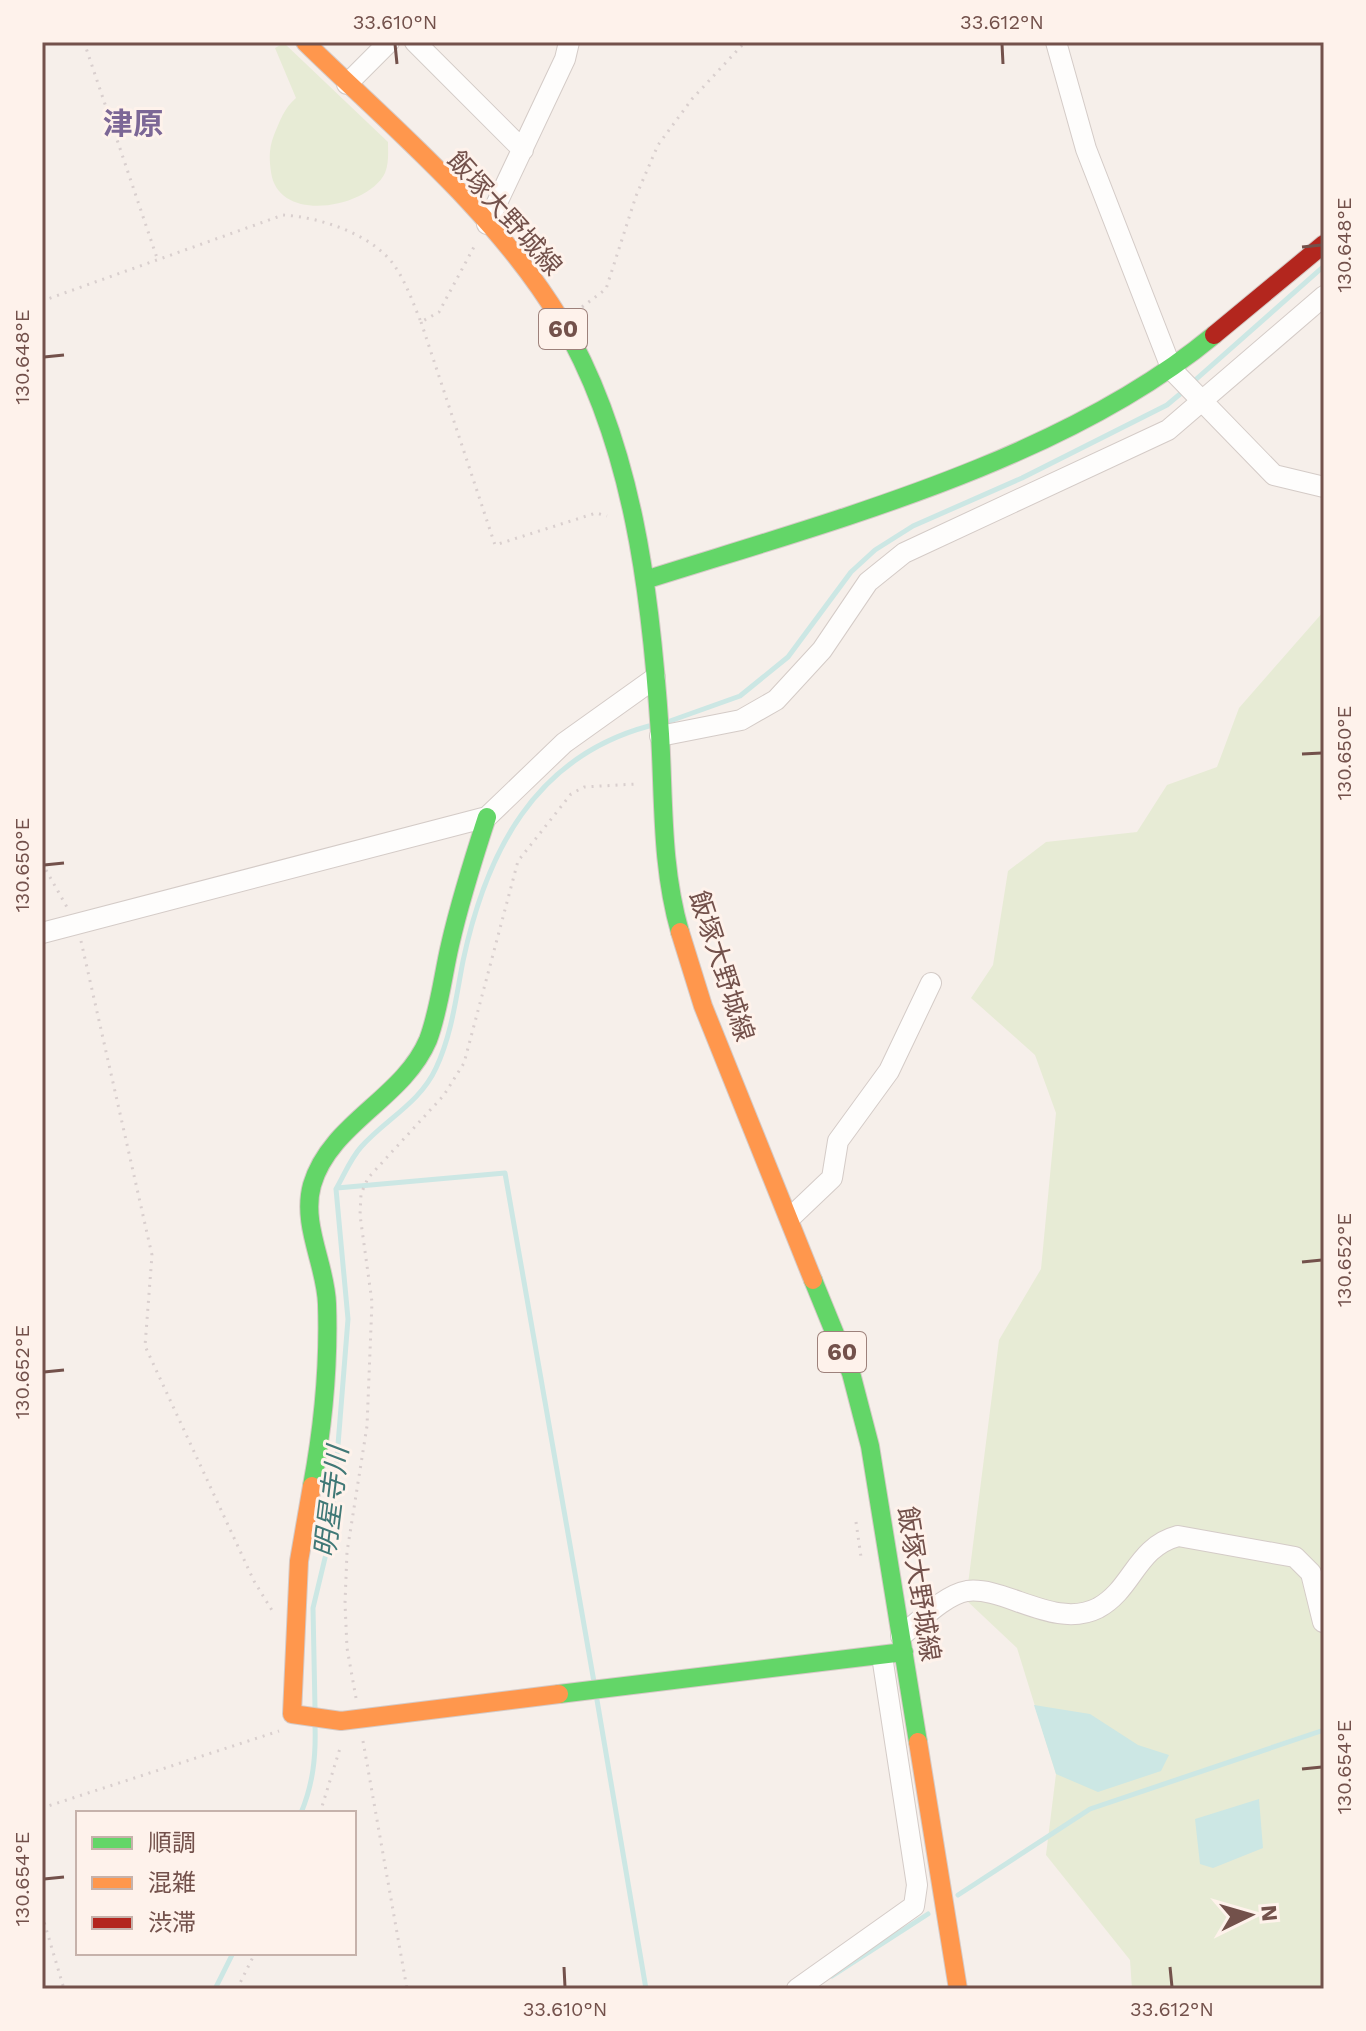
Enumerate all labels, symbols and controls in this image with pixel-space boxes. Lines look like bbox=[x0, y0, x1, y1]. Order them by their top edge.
text: 33.610°N bbox=[353, 10, 437, 34]
text: 33.612°N bbox=[960, 10, 1044, 34]
district label: 津原 bbox=[103, 106, 163, 141]
street label: 飯塚大野城線 bbox=[442, 145, 568, 281]
text: 130.648°E bbox=[1332, 197, 1356, 293]
text: 130.648°E bbox=[10, 309, 34, 405]
road number: 60 bbox=[539, 309, 587, 349]
text: 130.650°E bbox=[1332, 706, 1356, 800]
text: 130.650°E bbox=[10, 818, 34, 912]
street label: 飯塚大野城線 bbox=[684, 887, 760, 1045]
text: 130.652°E bbox=[1332, 1213, 1356, 1307]
text: 130.652°E bbox=[10, 1325, 34, 1419]
road number: 60 bbox=[818, 1332, 866, 1372]
water label: 明星寺川 bbox=[308, 1441, 355, 1560]
street label: 飯塚大野城線 bbox=[892, 1505, 946, 1663]
text: 130.654°E bbox=[1332, 1720, 1356, 1814]
legend bbox=[76, 1811, 356, 1955]
text: 順調 bbox=[148, 1829, 196, 1857]
text: 130.654°E bbox=[10, 1832, 34, 1926]
text: 混雑 bbox=[148, 1869, 196, 1897]
north arrow bbox=[1210, 1875, 1290, 1955]
text: N bbox=[1256, 1904, 1283, 1923]
text: 渋滞 bbox=[148, 1909, 196, 1937]
text: 33.610°N bbox=[523, 1997, 607, 2021]
text: 33.612°N bbox=[1130, 1997, 1214, 2021]

